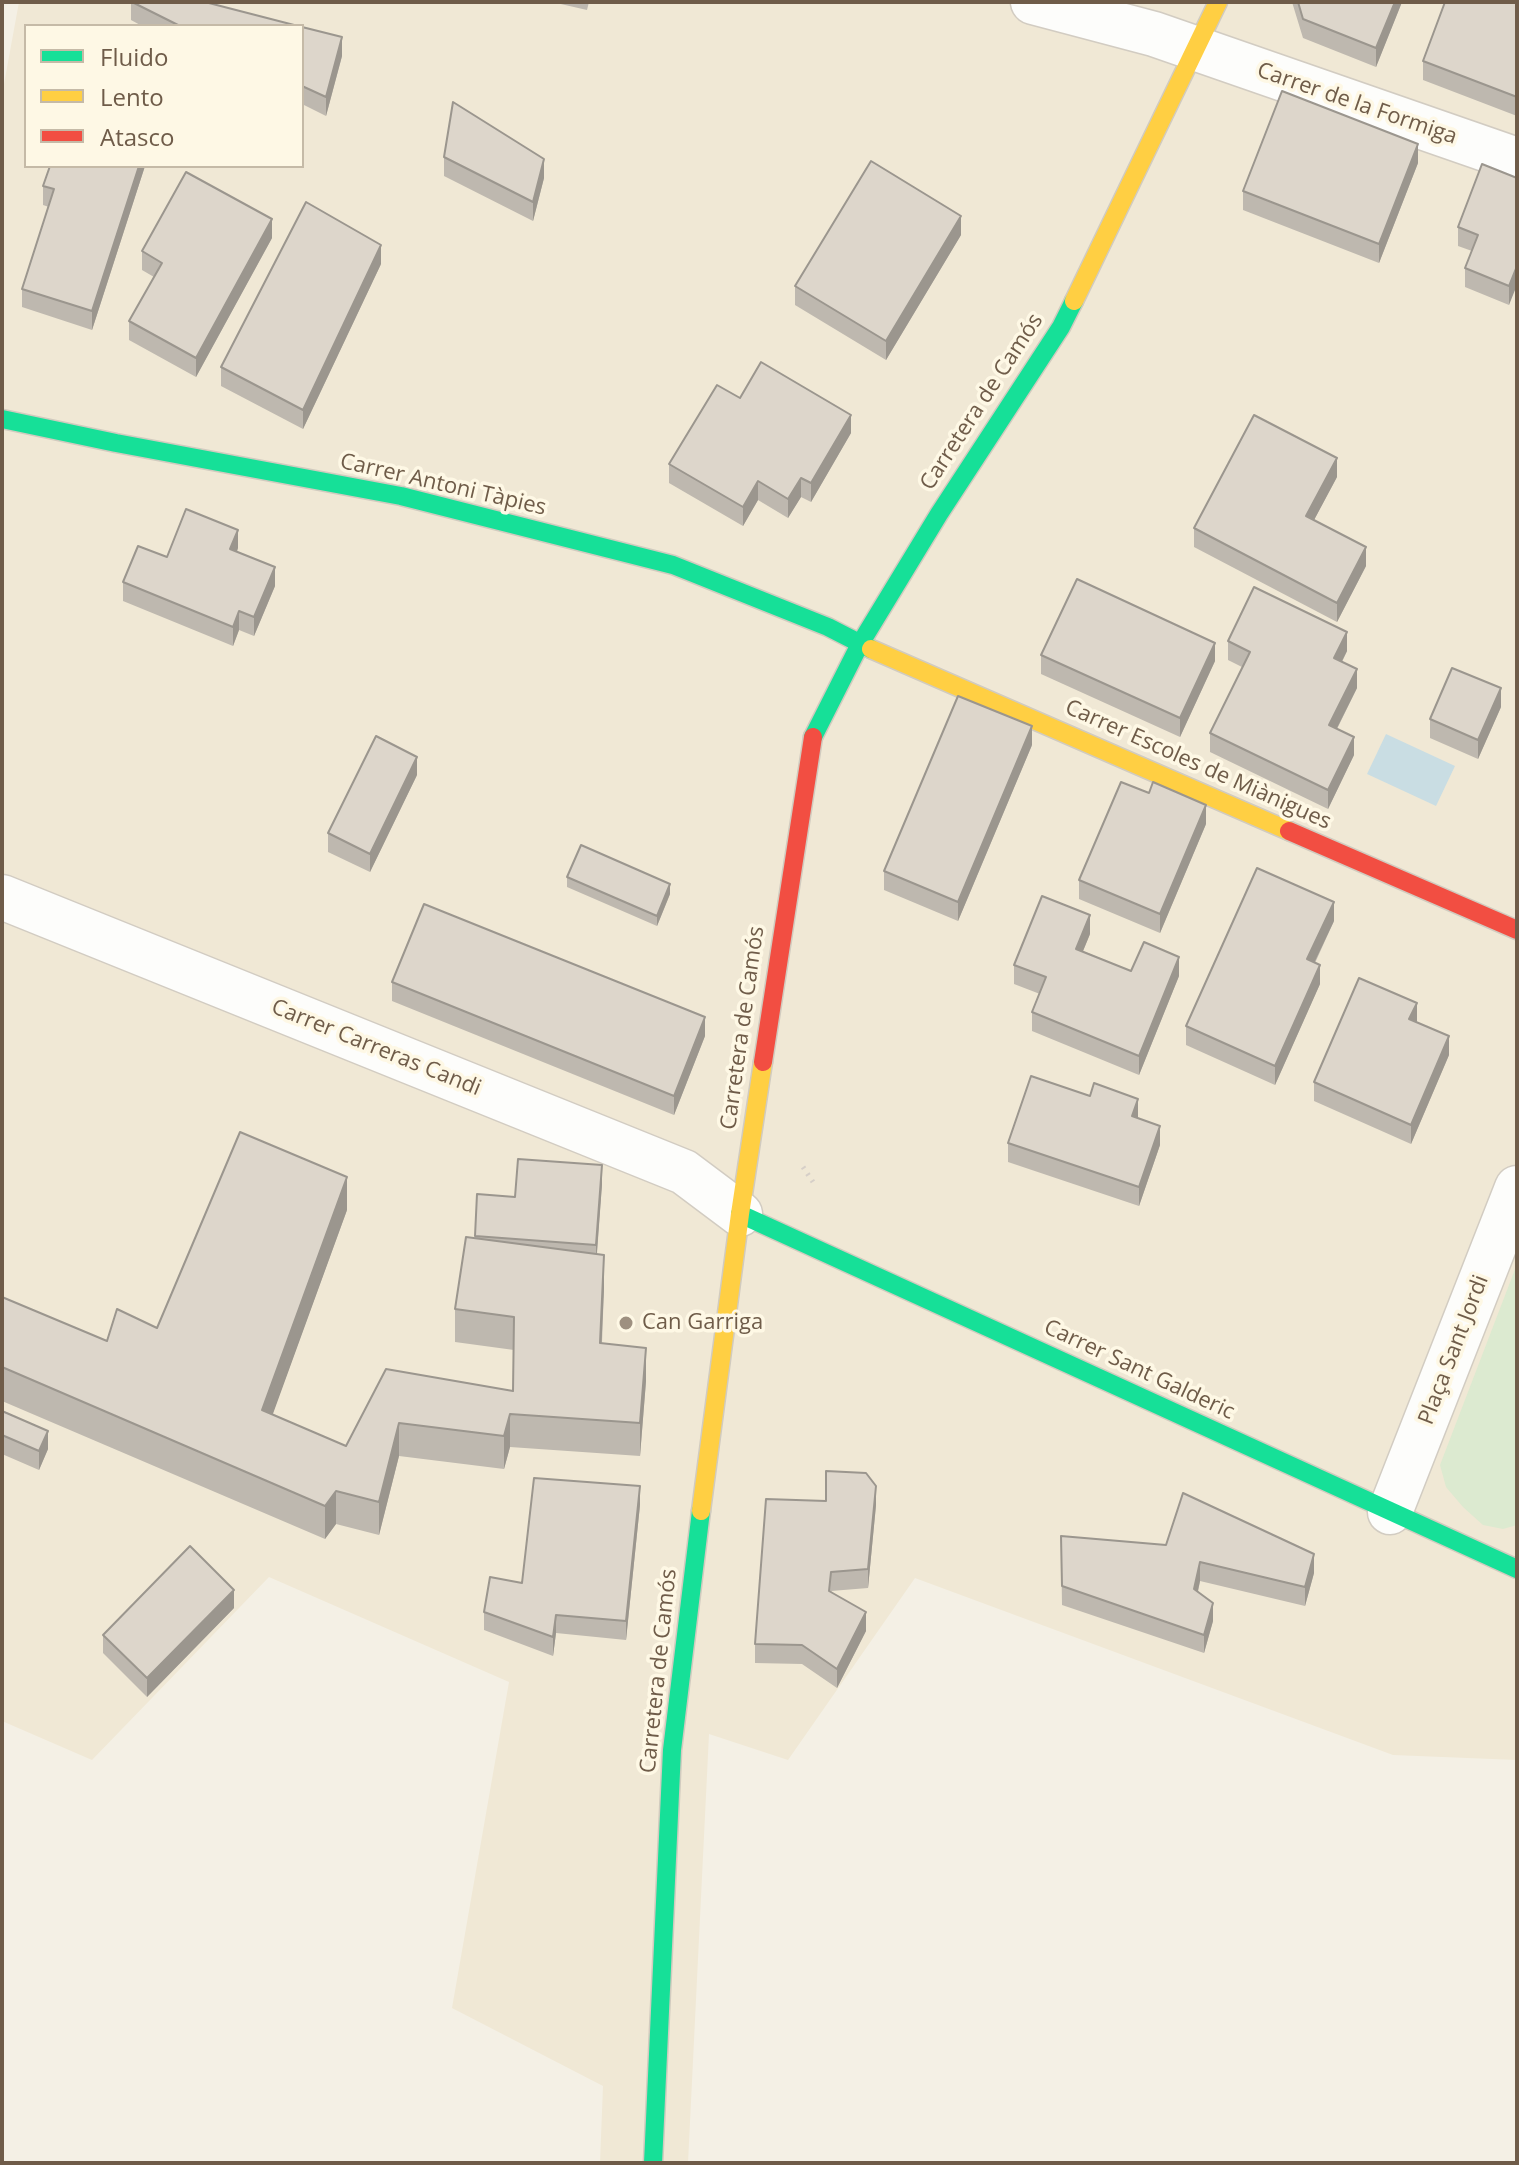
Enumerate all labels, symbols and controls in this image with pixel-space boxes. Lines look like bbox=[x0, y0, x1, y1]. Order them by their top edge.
legend bbox=[24, 24, 304, 168]
text: Fluido bbox=[100, 40, 168, 73]
street label: Carrer de la Formiga bbox=[1254, 57, 1460, 151]
text: Lento bbox=[100, 80, 164, 113]
text: Atasco bbox=[100, 120, 174, 153]
street label: Carretera de Camós bbox=[915, 309, 1049, 495]
street label: Carrer Antoni Tàpies bbox=[337, 448, 549, 522]
street label: Carrer Escoles de Miànigues bbox=[1061, 694, 1335, 836]
street label: Carretera de Camós bbox=[716, 925, 770, 1131]
street label: Carrer Carreras Candi bbox=[267, 994, 485, 1102]
street label: Plaça Sant Jordi bbox=[1413, 1272, 1495, 1428]
place label: Can Garriga bbox=[642, 1310, 763, 1336]
marker: Can Garriga bbox=[617, 1314, 635, 1332]
street label: Carrer Sant Galderic bbox=[1040, 1314, 1238, 1426]
street label: Carretera de Camós bbox=[635, 1568, 683, 1774]

